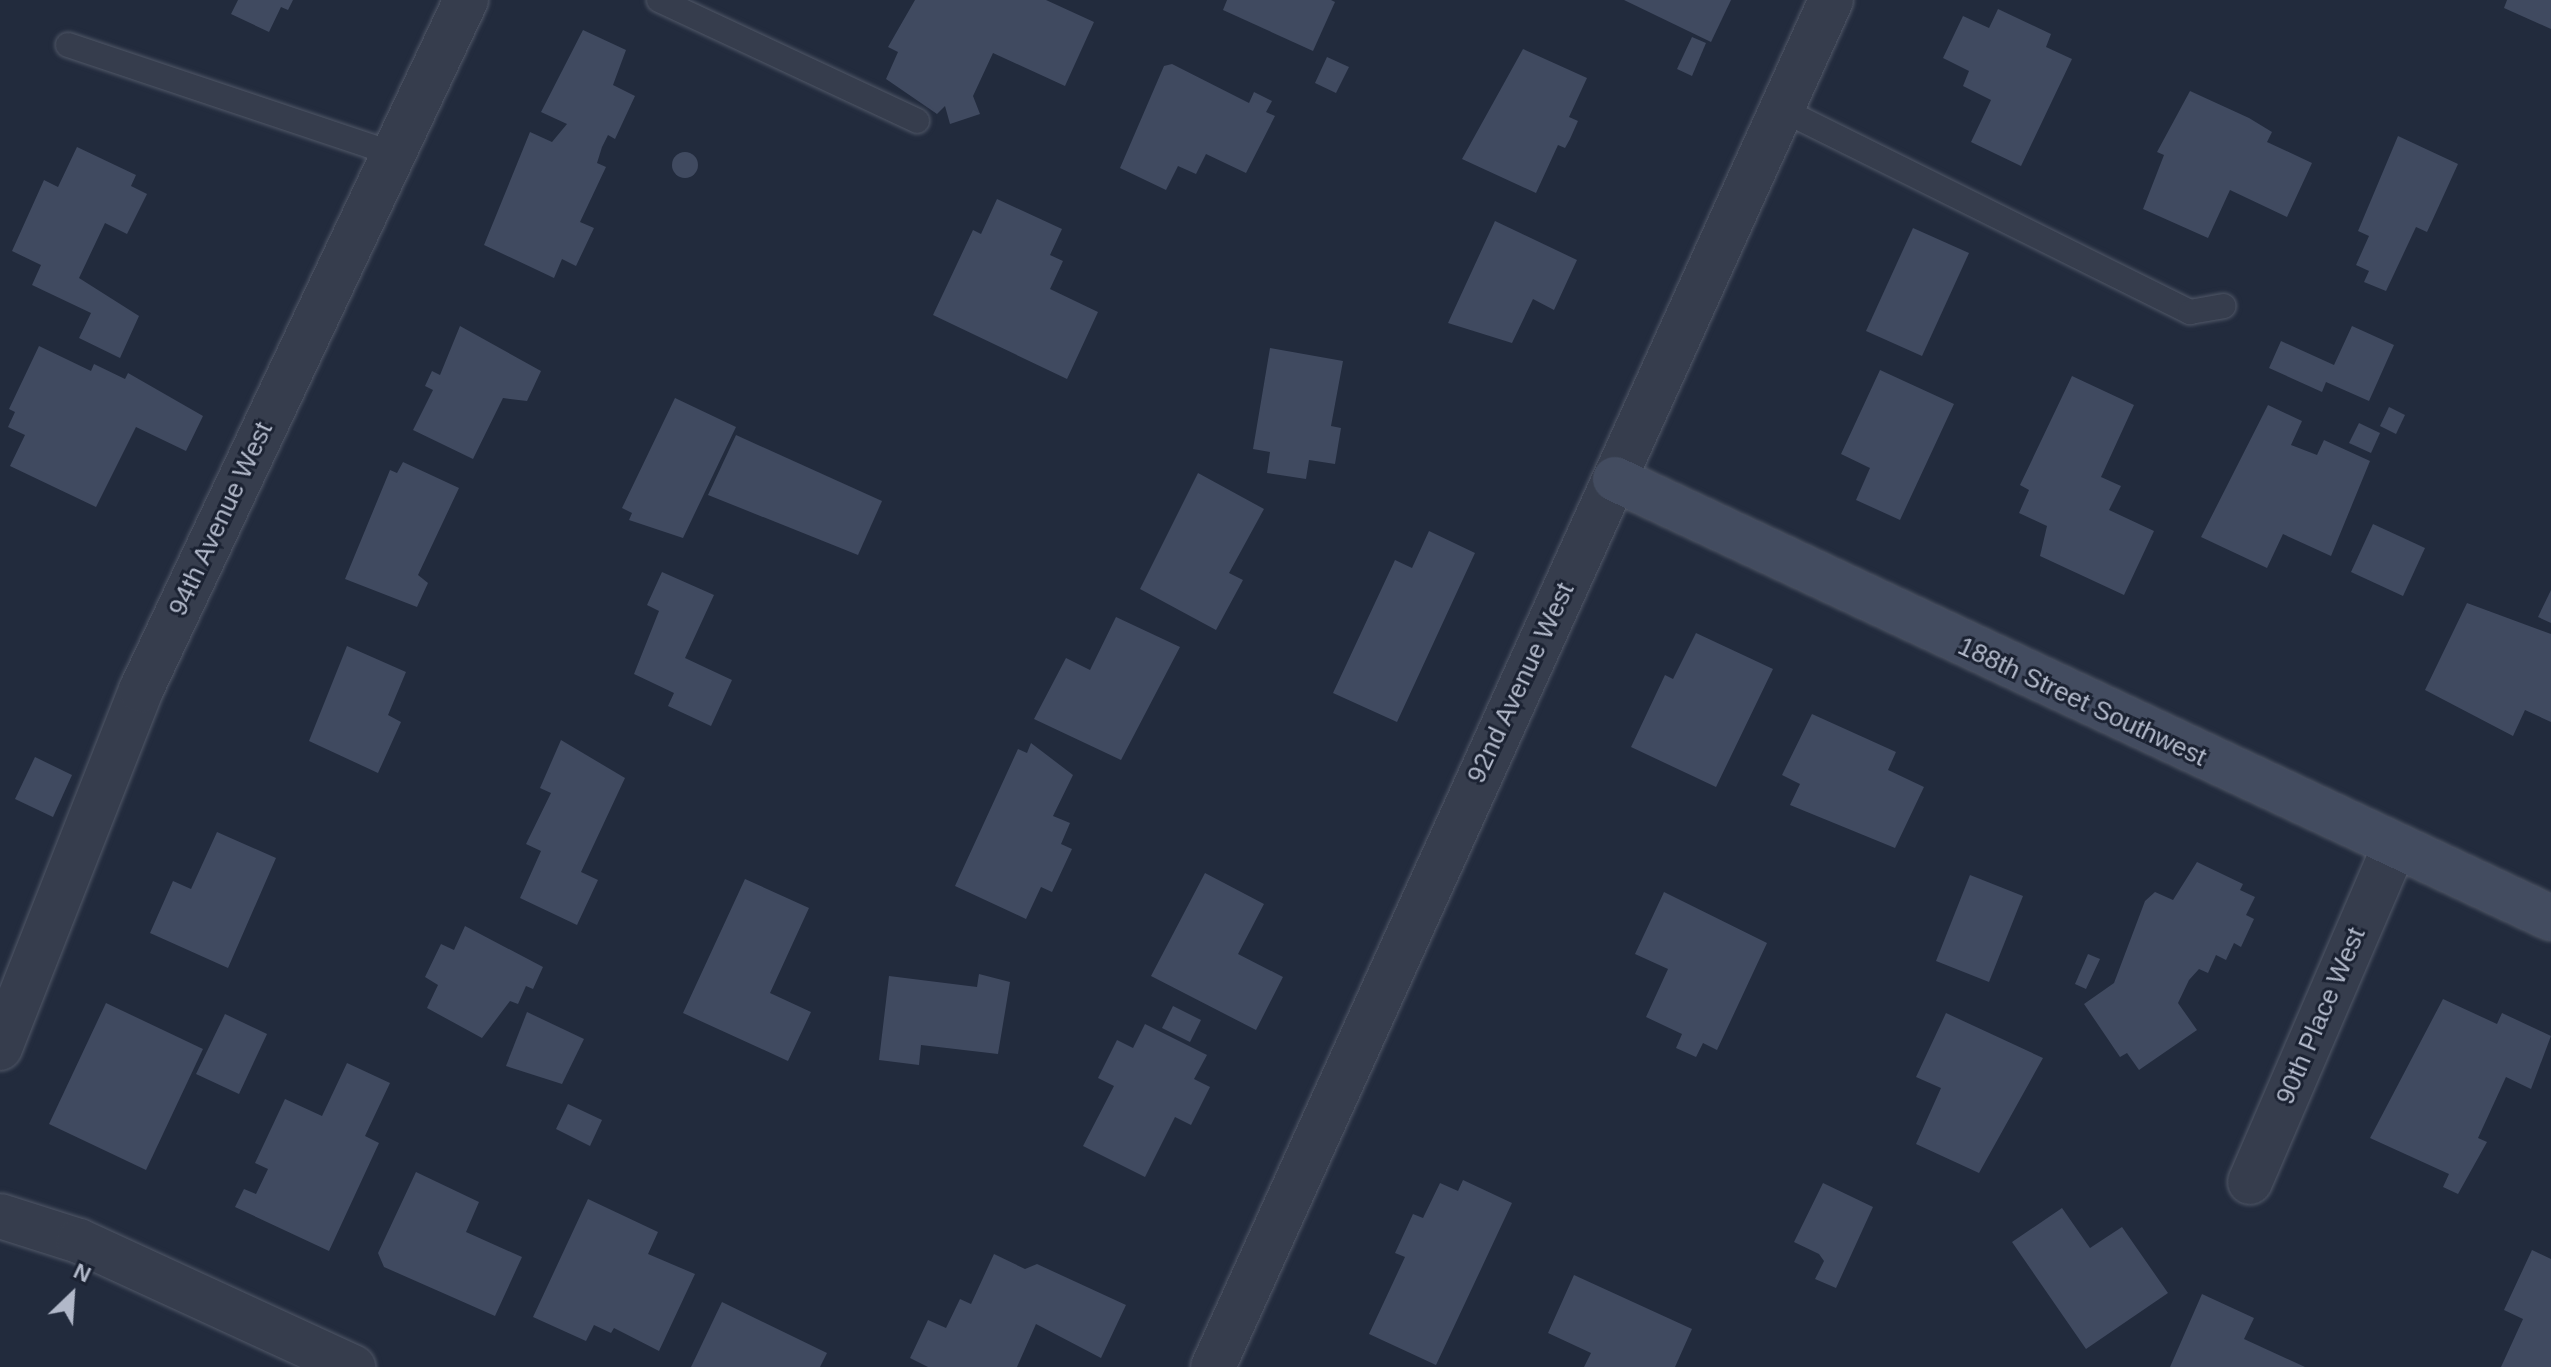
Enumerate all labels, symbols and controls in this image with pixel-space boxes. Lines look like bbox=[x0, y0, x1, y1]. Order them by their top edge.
street label: 94th Avenue West bbox=[162, 417, 280, 621]
street label: 92nd Avenue West bbox=[1461, 577, 1581, 789]
street label: 188th Street Southwest bbox=[1953, 631, 2211, 773]
street label: 90th Place West bbox=[2270, 923, 2372, 1109]
north arrow bbox=[32, 1255, 112, 1335]
text: N bbox=[70, 1258, 95, 1287]

